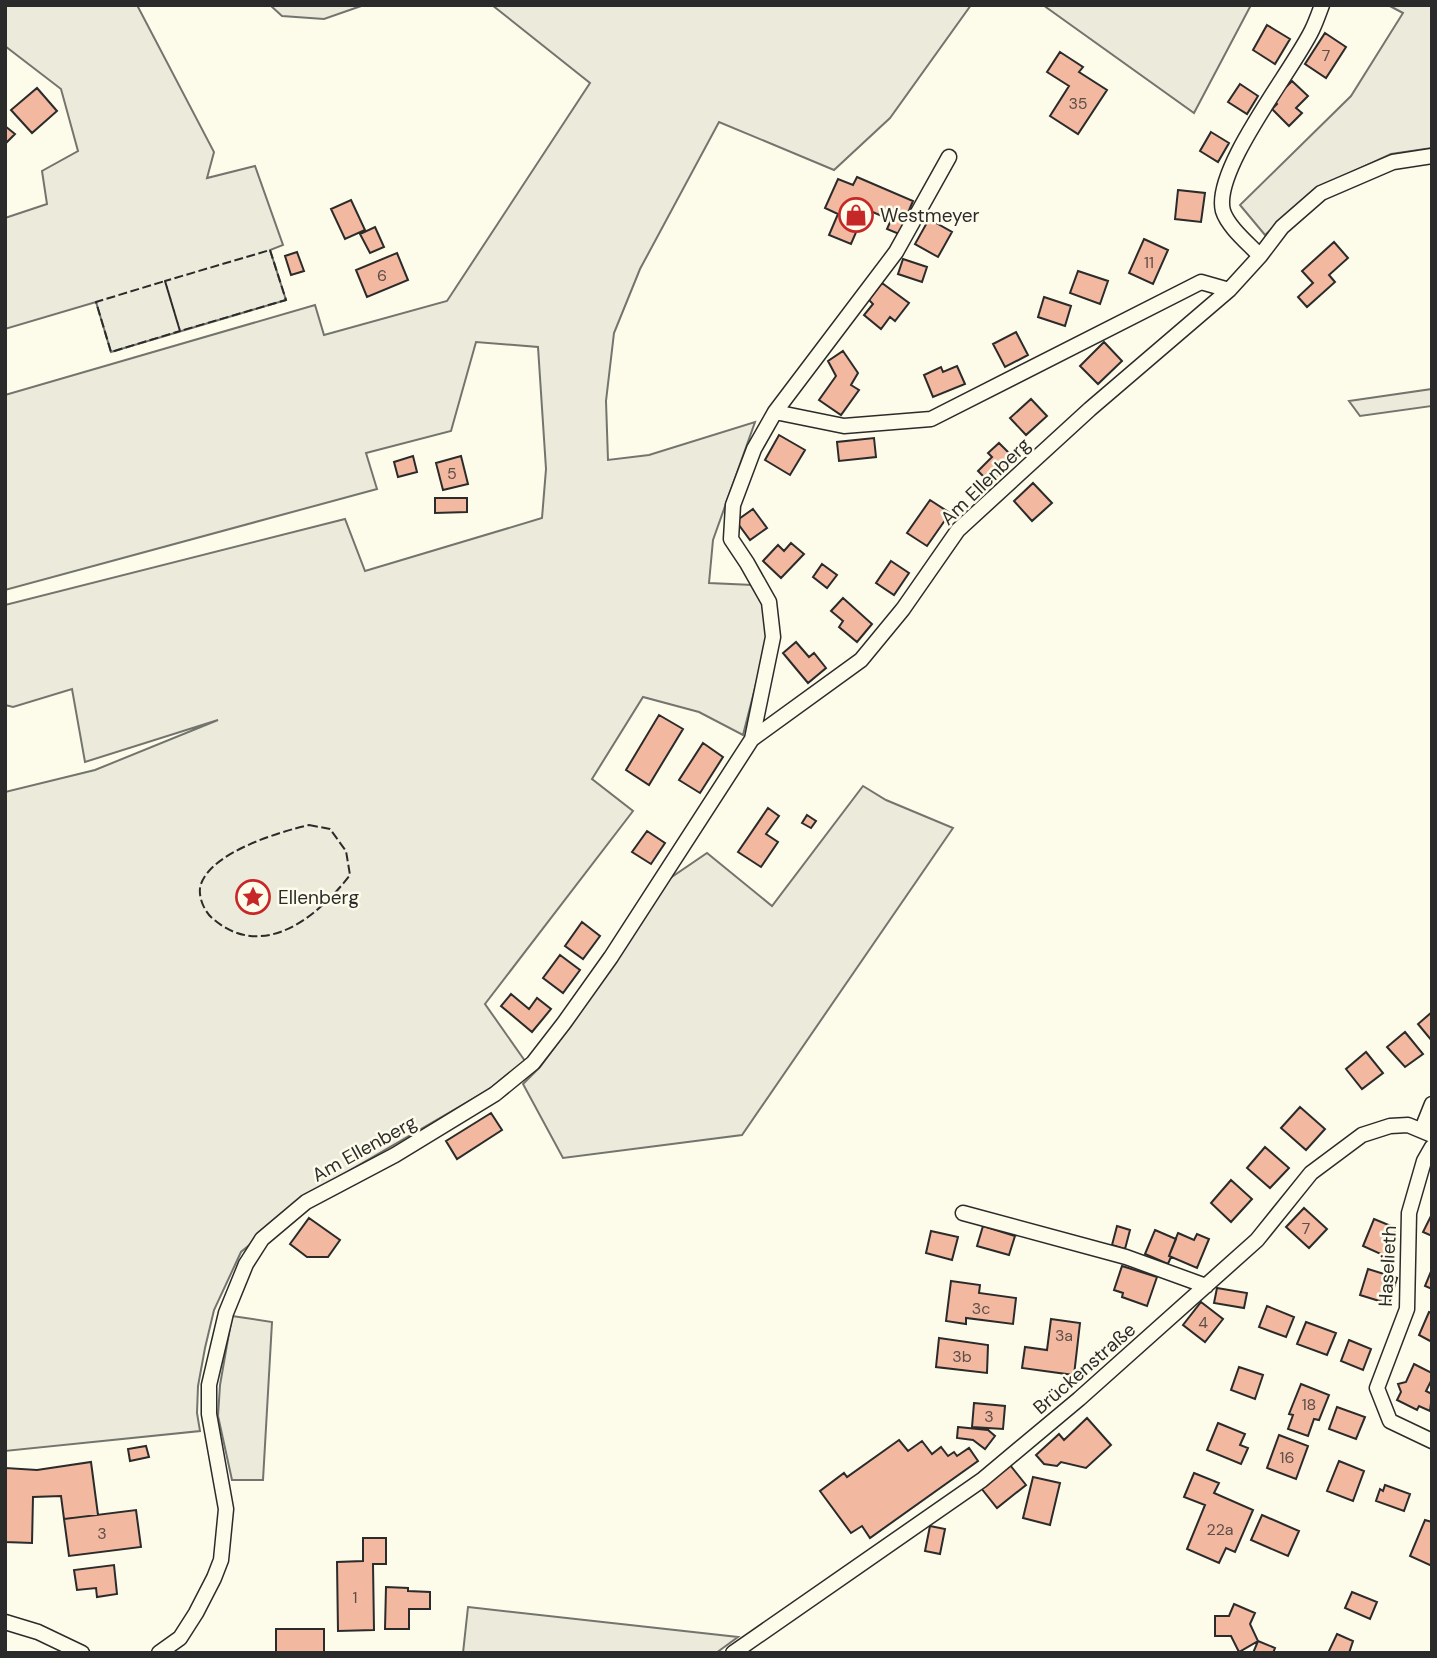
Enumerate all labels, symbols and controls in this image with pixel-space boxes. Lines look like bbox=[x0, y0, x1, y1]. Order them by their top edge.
house number: 7 bbox=[1322, 45, 1330, 66]
house number: 35 bbox=[1068, 93, 1088, 114]
shop icon: Westmeyer bbox=[837, 196, 875, 234]
place label: Westmeyer bbox=[880, 203, 980, 228]
house number: 11 bbox=[1144, 252, 1154, 273]
house number: 6 bbox=[377, 265, 387, 286]
street label: Am Ellenberg bbox=[935, 432, 1036, 531]
house number: 5 bbox=[447, 463, 457, 484]
place icon: Ellenberg bbox=[234, 878, 272, 916]
place label: Ellenberg bbox=[278, 885, 359, 910]
street label: Am Ellenberg bbox=[308, 1109, 421, 1187]
house number: 7 bbox=[1302, 1218, 1310, 1239]
street label: Haselieth bbox=[1373, 1225, 1402, 1307]
house number: 3c bbox=[972, 1298, 990, 1319]
house number: 4 bbox=[1198, 1312, 1208, 1333]
street label: Brückenstraße bbox=[1028, 1317, 1141, 1420]
house number: 3a bbox=[1055, 1325, 1073, 1346]
house number: 3b bbox=[952, 1346, 972, 1367]
house number: 18 bbox=[1302, 1394, 1316, 1415]
house number: 3 bbox=[984, 1406, 994, 1427]
house number: 16 bbox=[1279, 1447, 1295, 1468]
house number: 22a bbox=[1206, 1519, 1234, 1540]
house number: 3 bbox=[97, 1523, 107, 1544]
house number: 1 bbox=[353, 1587, 358, 1608]

